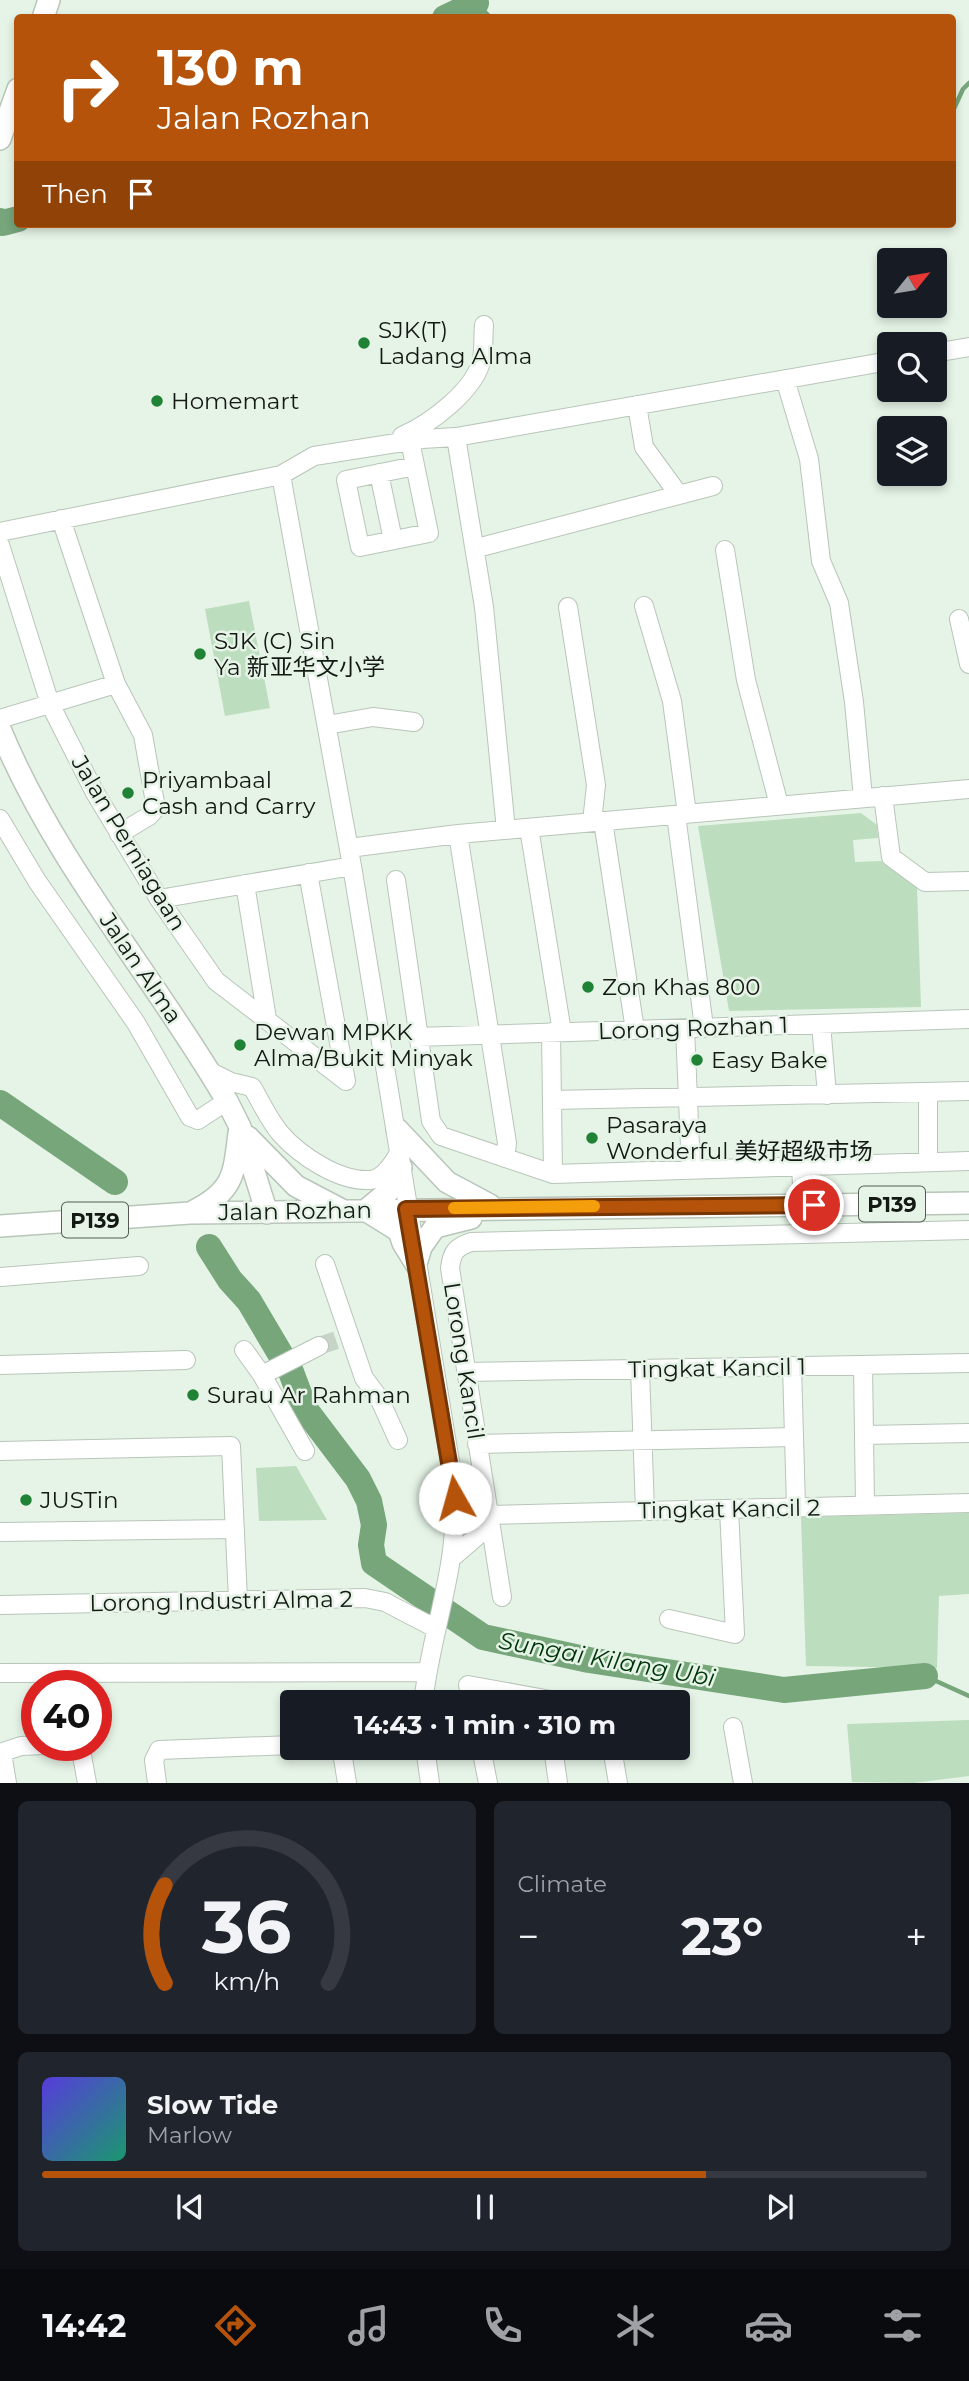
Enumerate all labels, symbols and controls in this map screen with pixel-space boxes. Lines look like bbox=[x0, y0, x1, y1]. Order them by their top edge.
text: 130 m bbox=[157, 38, 304, 97]
icon: right bbox=[42, 42, 133, 133]
text: Jalan Rozhan bbox=[157, 98, 371, 137]
icon: arrive bbox=[122, 175, 160, 213]
text: Then bbox=[42, 178, 108, 210]
north arrow bbox=[877, 248, 947, 318]
map controls bbox=[877, 248, 947, 486]
place label: SJK(T) Ladang Alma bbox=[378, 316, 532, 370]
button: search bbox=[877, 332, 947, 402]
marker: SJK(T) Ladang Alma bbox=[356, 335, 372, 351]
place label: Homemart bbox=[171, 387, 299, 415]
marker: Homemart bbox=[149, 393, 165, 409]
button: layers bbox=[877, 416, 947, 486]
place label: SJK (C) Sin Ya 新亚华文小学 bbox=[214, 627, 385, 681]
marker: SJK (C) Sin Ya 新亚华文小学 bbox=[192, 646, 208, 662]
street label: Jalan Perniagaan bbox=[65, 750, 192, 936]
place label: Priyambaal Cash and Carry bbox=[142, 766, 316, 820]
marker: Priyambaal Cash and Carry bbox=[120, 785, 136, 801]
street label: Jalan Alma bbox=[93, 907, 188, 1029]
place label: Zon Khas 800 bbox=[602, 973, 760, 1001]
marker: Zon Khas 800 bbox=[580, 979, 596, 995]
street label: Lorong Rozhan 1 bbox=[598, 1011, 788, 1045]
place label: Dewan MPKK Alma/Bukit Minyak bbox=[254, 1018, 473, 1072]
marker: Dewan MPKK Alma/Bukit Minyak bbox=[232, 1037, 248, 1053]
place label: Easy Bake bbox=[711, 1046, 828, 1074]
marker: Easy Bake bbox=[689, 1052, 705, 1068]
place label: Pasaraya Wonderful 美好超级市场 bbox=[606, 1111, 872, 1165]
marker: Pasaraya Wonderful 美好超级市场 bbox=[584, 1130, 600, 1146]
pin bbox=[784, 1175, 844, 1235]
icon: arrive bbox=[795, 1186, 833, 1224]
road number: P139 bbox=[859, 1186, 925, 1222]
street label: Jalan Rozhan bbox=[217, 1196, 372, 1226]
road number: P139 bbox=[62, 1202, 128, 1238]
street label: Lorong Kancil bbox=[438, 1280, 490, 1442]
street label: Tingkat Kancil 1 bbox=[628, 1352, 806, 1384]
place label: Surau Ar Rahman bbox=[207, 1381, 411, 1409]
marker: Surau Ar Rahman bbox=[185, 1387, 201, 1403]
position arrow bbox=[418, 1461, 492, 1535]
place label: JUSTin bbox=[39, 1486, 119, 1514]
marker: JUSTin bbox=[18, 1492, 34, 1508]
street label: Tingkat Kancil 2 bbox=[637, 1493, 821, 1525]
street label: Lorong Industri Alma 2 bbox=[89, 1585, 353, 1617]
water label: Sungai Kilang Ubi bbox=[497, 1626, 718, 1692]
speed limit sign: 40 bbox=[21, 1670, 112, 1761]
text: 14:43 · 1 min · 310 m bbox=[354, 1709, 616, 1741]
text: Climate bbox=[518, 1870, 607, 1898]
text: 36 bbox=[201, 1884, 291, 1972]
text: 23° bbox=[681, 1905, 763, 1968]
text: − bbox=[518, 1913, 539, 1960]
text: + bbox=[905, 1913, 927, 1960]
text: km/h bbox=[213, 1966, 280, 1996]
text: Slow Tide bbox=[147, 2089, 278, 2121]
text: Marlow bbox=[147, 2121, 232, 2149]
icon: previous bbox=[171, 2188, 209, 2226]
icon: pause bbox=[466, 2188, 504, 2226]
icon: next bbox=[761, 2188, 799, 2226]
icon: directions bbox=[211, 2301, 260, 2350]
icon: music bbox=[344, 2301, 393, 2350]
icon: phone bbox=[478, 2301, 527, 2350]
icon: climate bbox=[611, 2301, 660, 2350]
icon: car bbox=[744, 2301, 793, 2350]
icon: filters bbox=[878, 2301, 927, 2350]
text: 14:42 bbox=[42, 2306, 126, 2345]

